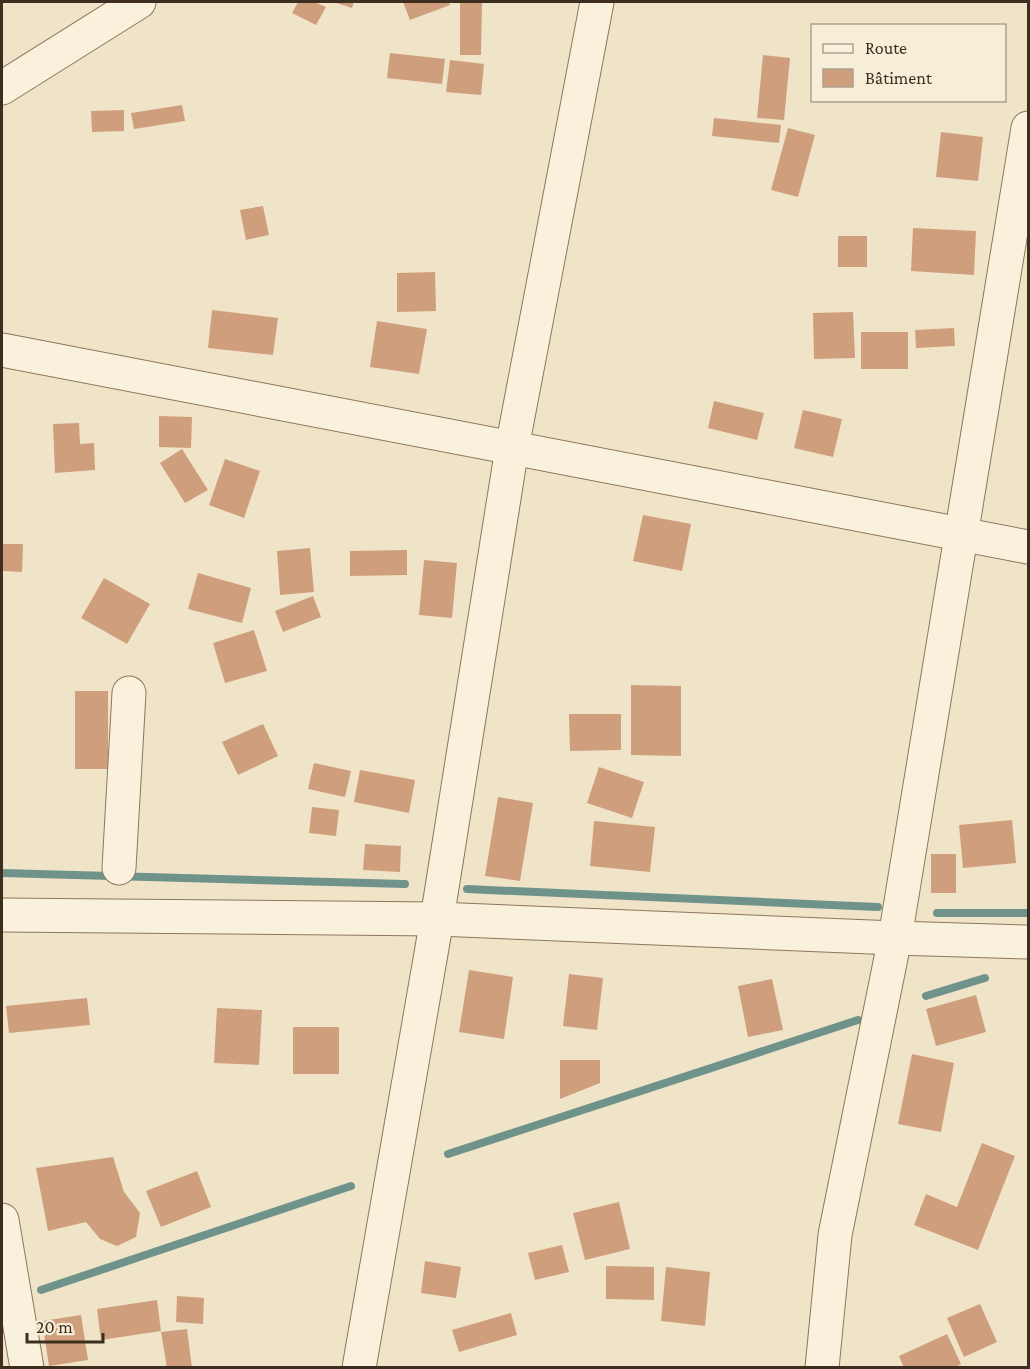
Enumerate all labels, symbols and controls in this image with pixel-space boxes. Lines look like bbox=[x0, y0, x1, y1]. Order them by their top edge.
legend bbox=[811, 24, 1006, 102]
text: Route bbox=[865, 38, 907, 58]
text: Bâtiment bbox=[865, 68, 933, 88]
scale bar bbox=[27, 1306, 104, 1344]
text: 20 m bbox=[36, 1317, 73, 1337]

